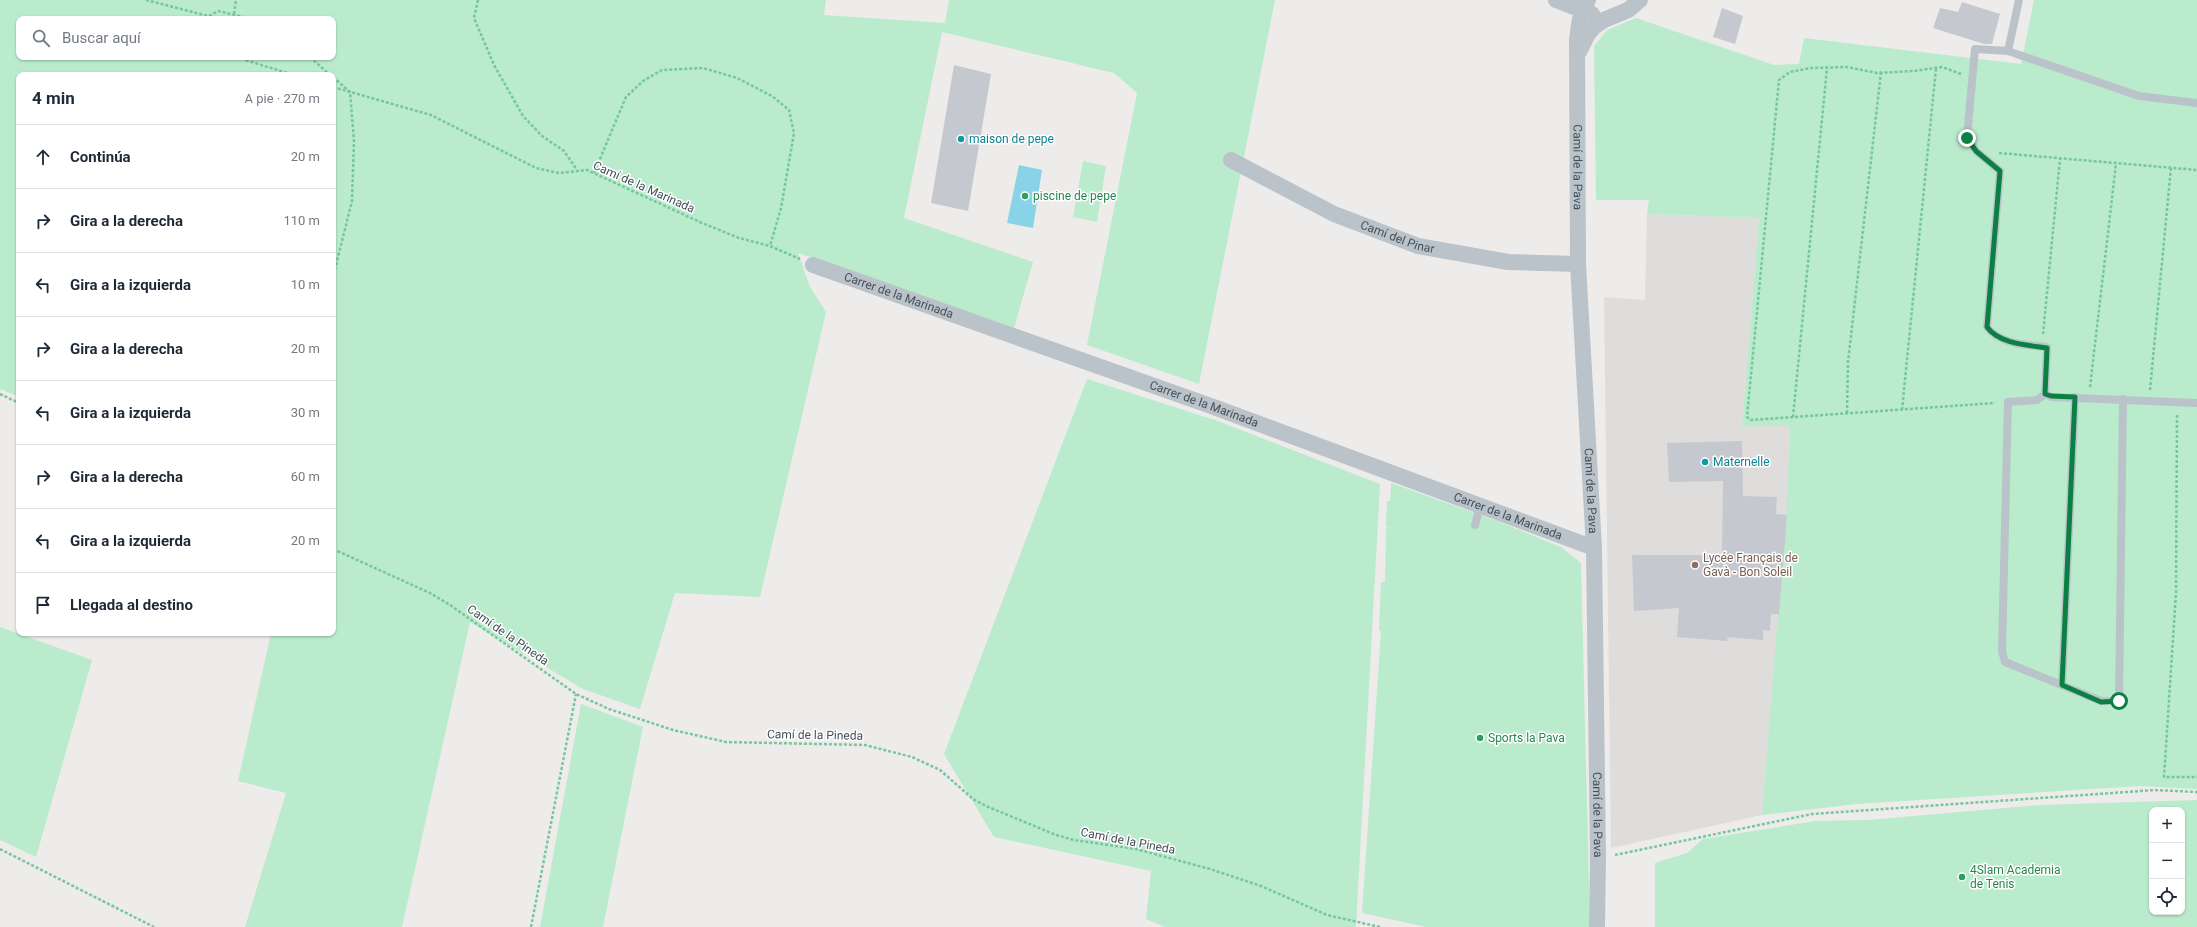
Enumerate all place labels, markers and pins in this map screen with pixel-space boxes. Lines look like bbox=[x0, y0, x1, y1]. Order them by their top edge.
place label: maison de pepe bbox=[969, 132, 1054, 146]
marker: maison de pepe bbox=[956, 134, 966, 144]
place label: piscine de pepe bbox=[1033, 189, 1116, 203]
marker: piscine de pepe bbox=[1020, 191, 1030, 201]
place label: Maternelle bbox=[1713, 455, 1770, 469]
marker: Maternelle bbox=[1700, 457, 1710, 467]
place label: Lycée Français de Gavà - Bon Soleil bbox=[1703, 551, 1798, 579]
marker: Lycée Français de Gavà - Bon Soleil bbox=[1690, 560, 1700, 570]
place label: Sports la Pava bbox=[1488, 731, 1565, 745]
marker: Sports la Pava bbox=[1475, 733, 1485, 743]
place label: 4Slam Academia de Tenis bbox=[1970, 863, 2061, 891]
marker: 4Slam Academia de Tenis bbox=[1957, 872, 1967, 882]

